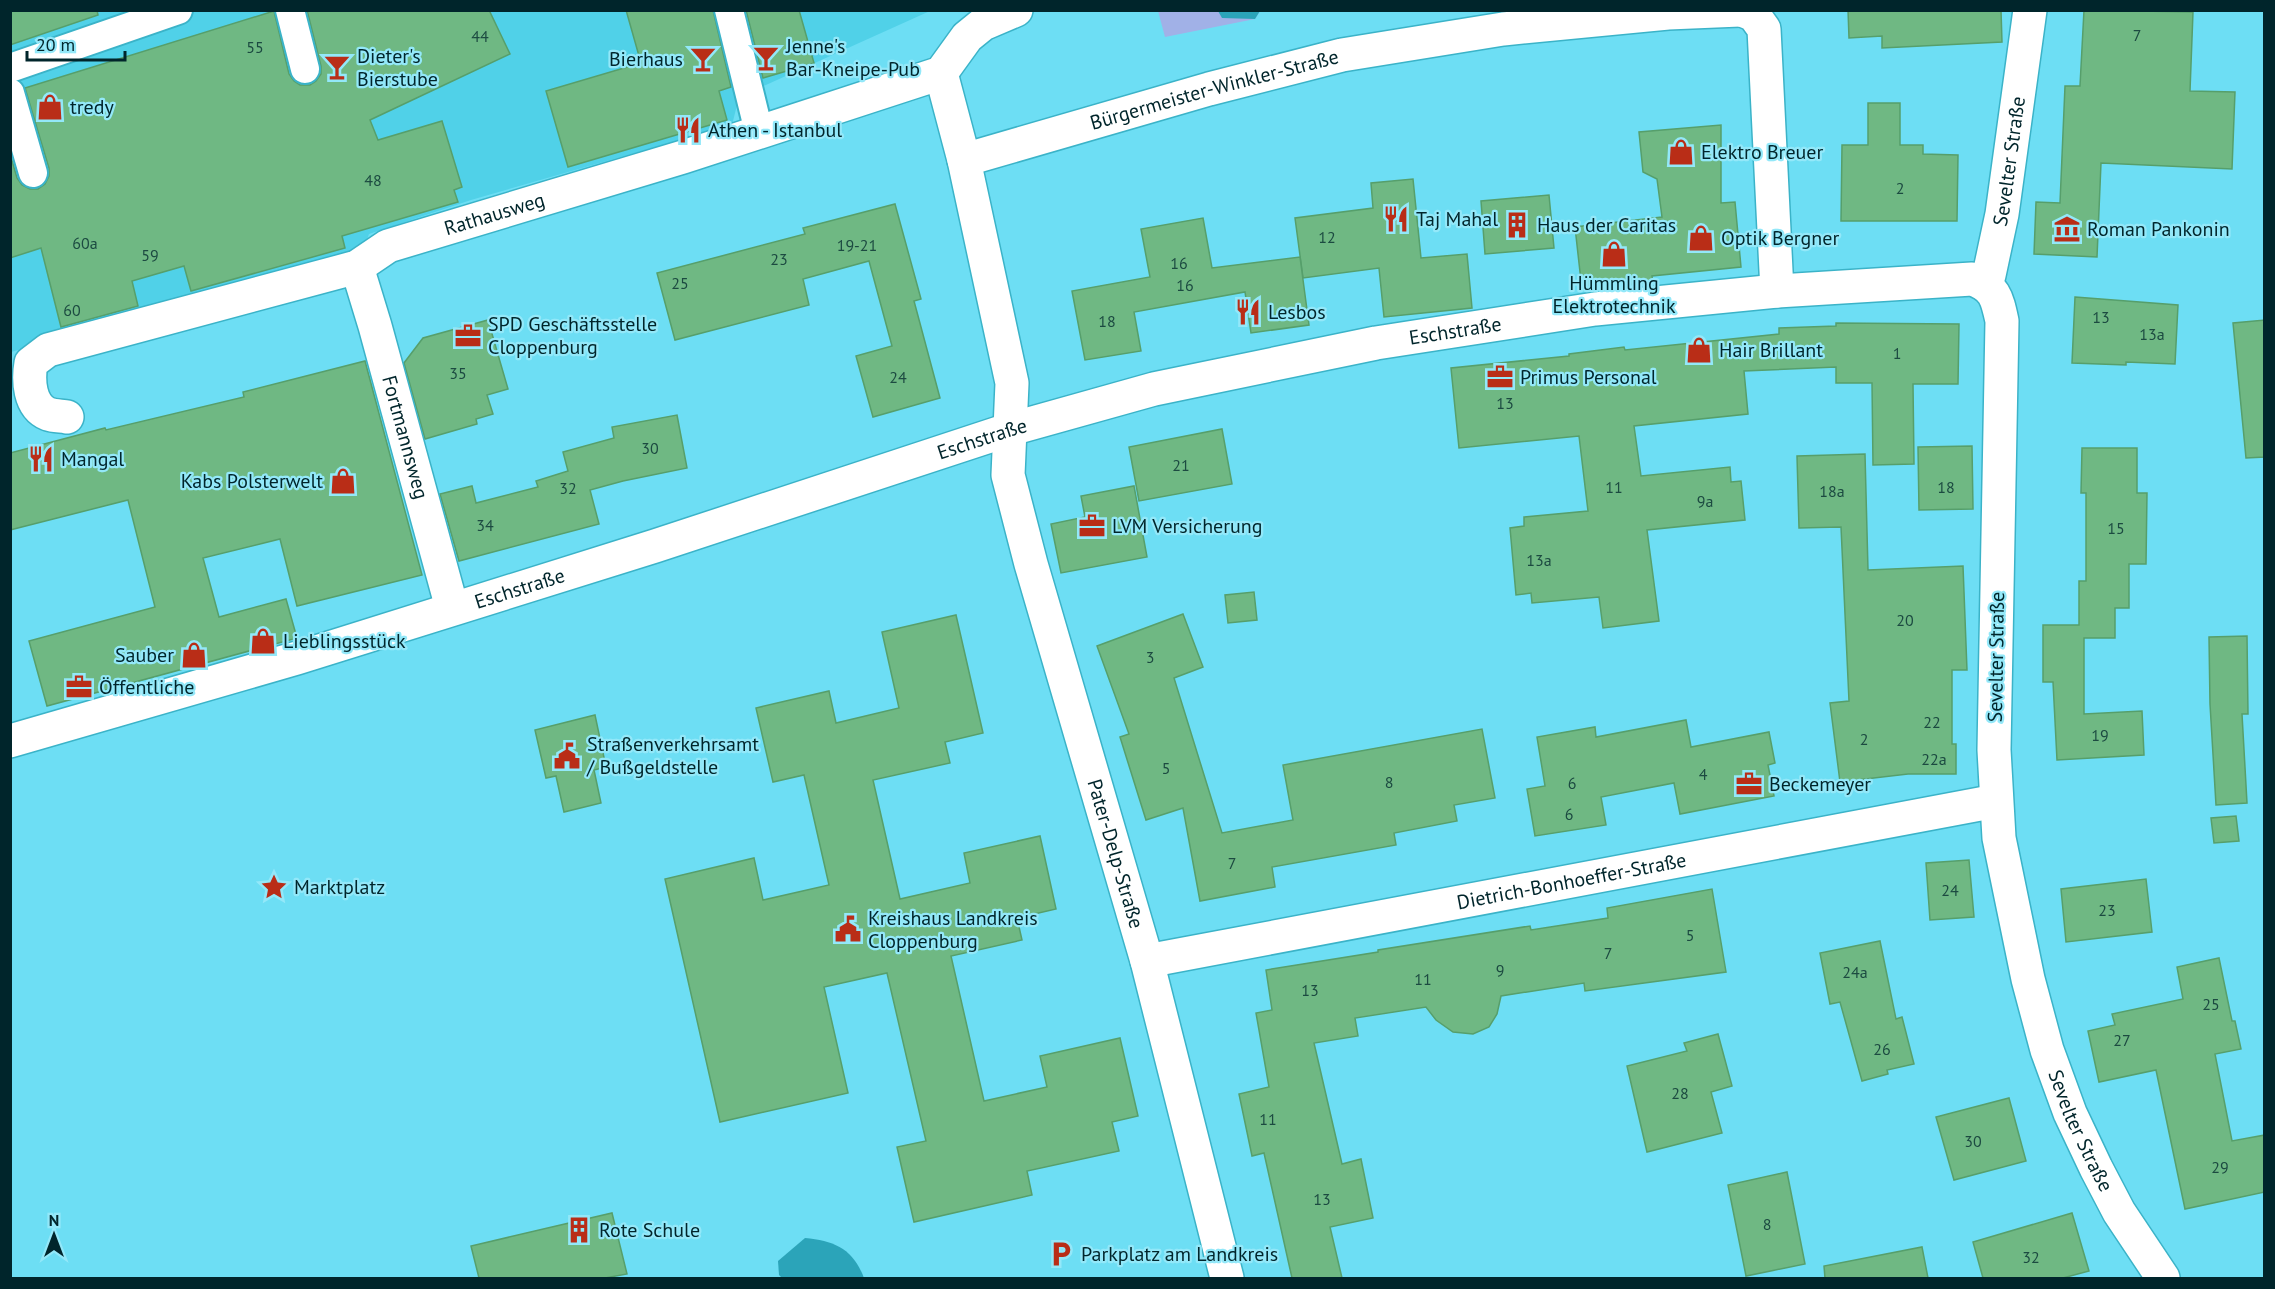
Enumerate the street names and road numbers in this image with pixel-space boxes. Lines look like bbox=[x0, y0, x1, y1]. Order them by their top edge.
street label: Bürgermeister-Winkler-Straße bbox=[1087, 43, 1341, 136]
street label: Sevelter Straße bbox=[1987, 95, 2031, 229]
street label: Rathausweg bbox=[441, 186, 548, 241]
street label: Eschstraße bbox=[1407, 311, 1503, 351]
street label: Fortmannsweg bbox=[376, 373, 435, 502]
street label: Eschstraße bbox=[934, 412, 1030, 465]
street label: Eschstraße bbox=[471, 562, 568, 615]
street label: Sevelter Straße bbox=[1982, 591, 2010, 723]
street label: Pater-Delp-Straße bbox=[1082, 776, 1150, 932]
street label: Dietrich-Bonhoeffer-Straße bbox=[1455, 847, 1688, 915]
street label: Sevelter Straße bbox=[2042, 1066, 2119, 1196]

